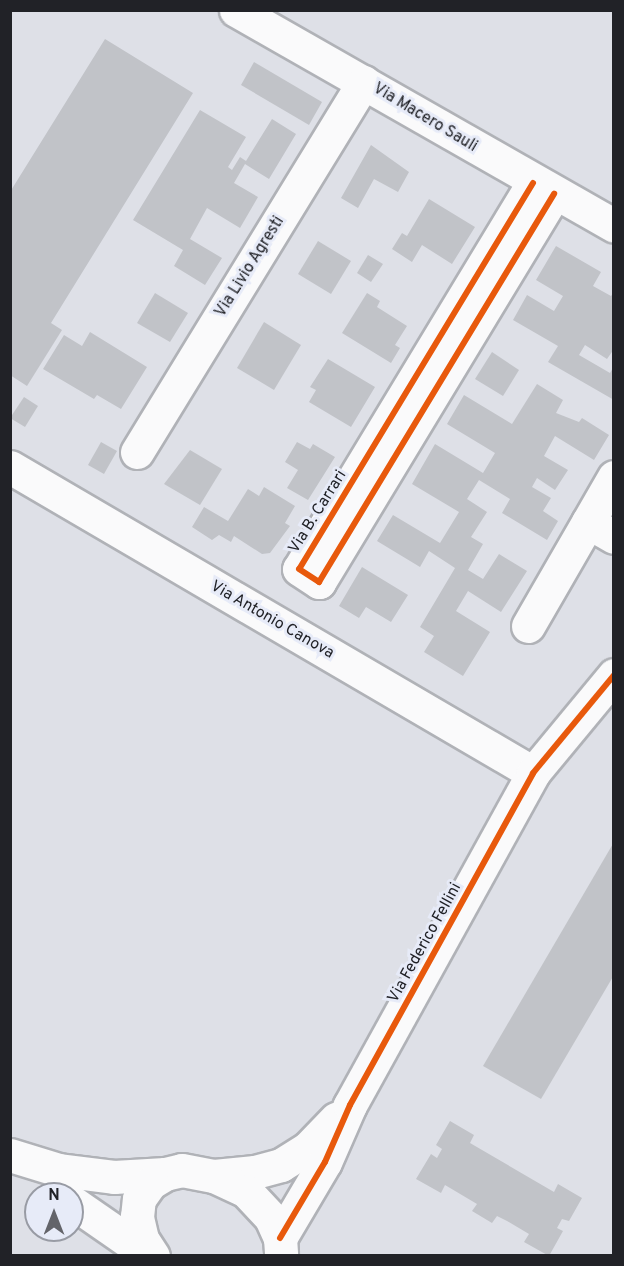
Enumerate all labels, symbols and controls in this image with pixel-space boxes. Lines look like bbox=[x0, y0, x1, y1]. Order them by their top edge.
street label: Via Macero Sauli bbox=[369, 79, 481, 157]
street label: Via Livio Agresti bbox=[211, 213, 289, 321]
street label: Via B. Carrari bbox=[285, 467, 351, 557]
street label: Via Antonio Canova bbox=[207, 577, 337, 663]
street label: Via Federico Fellini bbox=[384, 880, 466, 1006]
north arrow bbox=[24, 1182, 84, 1242]
text: N bbox=[48, 1186, 60, 1206]

